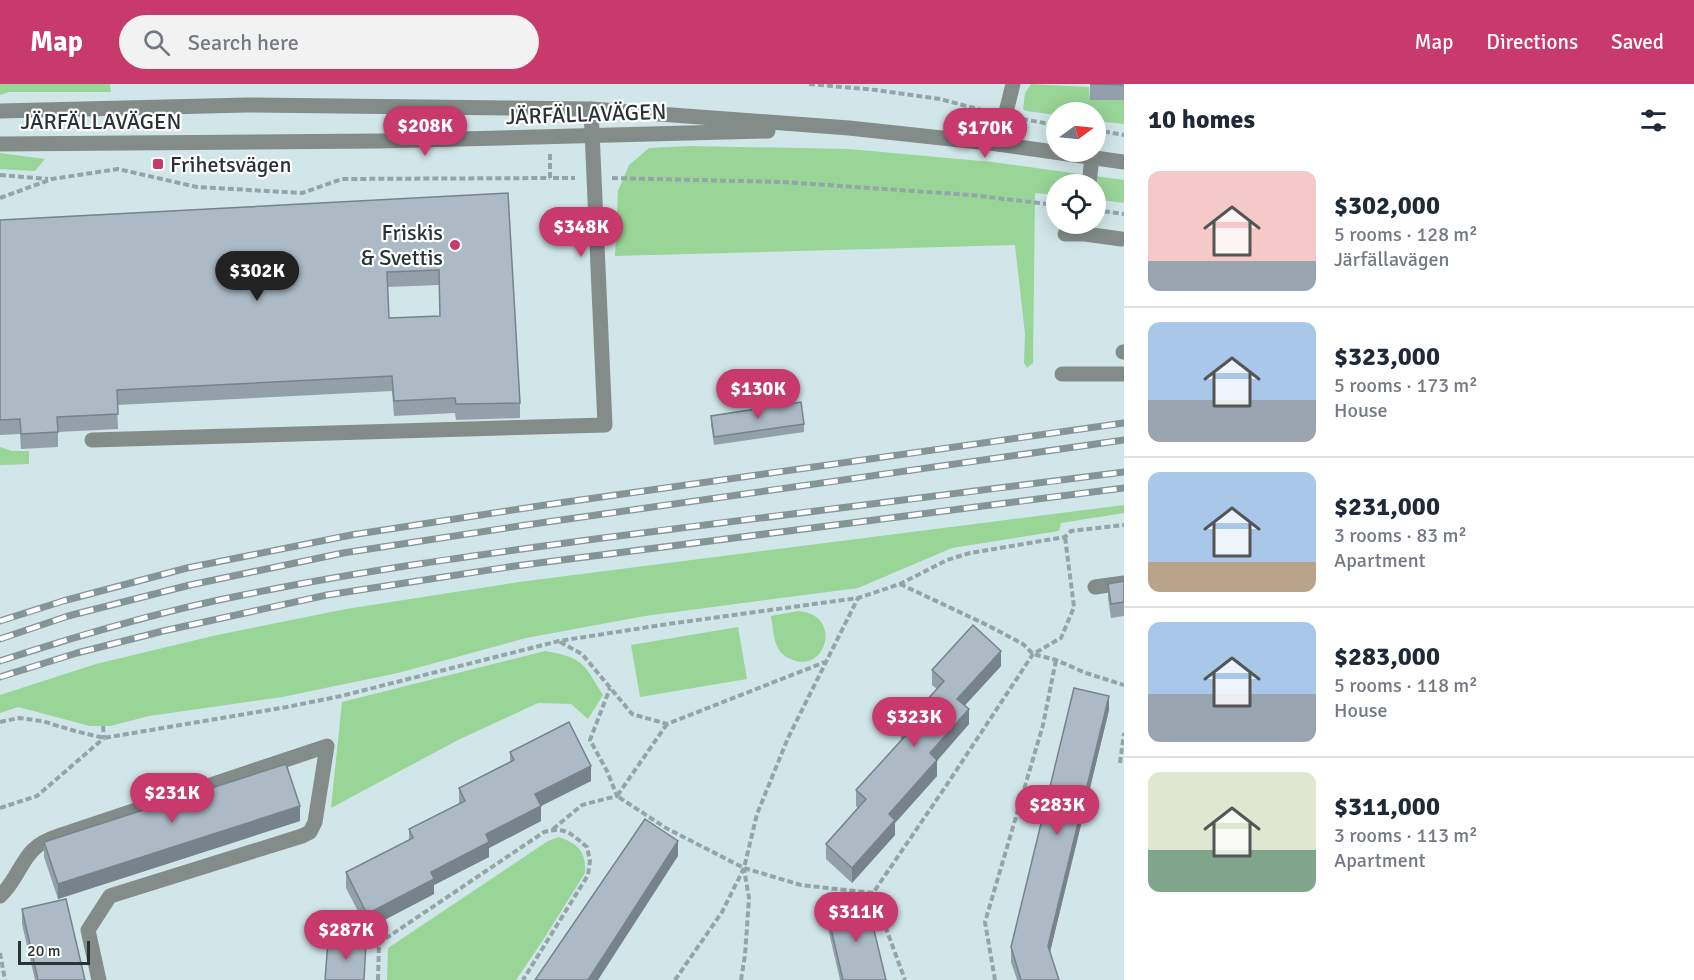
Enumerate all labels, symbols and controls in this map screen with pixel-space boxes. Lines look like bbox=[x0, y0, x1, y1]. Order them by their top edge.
search box bbox=[119, 15, 539, 69]
text: Map bbox=[30, 25, 83, 59]
icon: search bbox=[140, 26, 173, 59]
text: Search here bbox=[188, 29, 299, 56]
text: Map bbox=[1415, 29, 1453, 55]
text: Directions bbox=[1486, 29, 1578, 55]
text: Saved bbox=[1611, 29, 1664, 55]
street label: JÄRFÄLLAVÄGEN bbox=[505, 98, 667, 130]
north arrow bbox=[1046, 102, 1106, 162]
map controls bbox=[1046, 102, 1106, 234]
text: 10 homes bbox=[1148, 104, 1255, 136]
icon: filters bbox=[1637, 104, 1670, 137]
pin: $208K bbox=[383, 106, 467, 157]
street label: JÄRFÄLLAVÄGEN bbox=[21, 108, 181, 135]
pin: $170K bbox=[943, 108, 1027, 159]
text: $208K bbox=[397, 113, 453, 138]
text: $170K bbox=[957, 115, 1013, 140]
place label: Frihetsvägen bbox=[170, 151, 291, 178]
marker: Frihetsvägen bbox=[151, 157, 165, 171]
button: locate bbox=[1046, 174, 1106, 234]
text: $302,000 bbox=[1334, 190, 1440, 222]
icon: home bbox=[1196, 195, 1268, 267]
pin: $348K bbox=[539, 207, 623, 258]
text: $348K bbox=[553, 214, 609, 239]
place label: Friskis & Svettis bbox=[361, 219, 443, 271]
text: 5 rooms · 128 m² bbox=[1334, 222, 1478, 247]
marker: Friskis & Svettis bbox=[448, 238, 462, 252]
text: Järfällavägen bbox=[1334, 247, 1449, 272]
pin: $302K bbox=[215, 251, 299, 302]
text: $302K bbox=[229, 258, 285, 283]
text: $323,000 bbox=[1334, 341, 1440, 373]
icon: home bbox=[1196, 346, 1268, 418]
pin: $130K bbox=[716, 369, 800, 420]
text: 5 rooms · 173 m² bbox=[1334, 373, 1478, 398]
text: $130K bbox=[730, 376, 786, 401]
text: House bbox=[1334, 398, 1388, 423]
text: $231,000 bbox=[1334, 491, 1440, 523]
icon: home bbox=[1196, 496, 1268, 568]
text: 3 rooms · 83 m² bbox=[1334, 523, 1467, 548]
text: Apartment bbox=[1334, 548, 1426, 573]
text: $283,000 bbox=[1334, 641, 1440, 673]
icon: home bbox=[1196, 646, 1268, 718]
text: 5 rooms · 118 m² bbox=[1334, 673, 1478, 698]
pin: $323K bbox=[872, 697, 956, 748]
text: House bbox=[1334, 698, 1388, 723]
text: $323K bbox=[886, 704, 942, 729]
pin: $231K bbox=[130, 773, 214, 824]
text: $231K bbox=[144, 780, 200, 805]
pin: $283K bbox=[1015, 785, 1099, 836]
text: $311,000 bbox=[1334, 791, 1440, 823]
text: $283K bbox=[1029, 792, 1085, 817]
icon: home bbox=[1196, 796, 1268, 868]
text: 3 rooms · 113 m² bbox=[1334, 823, 1478, 848]
text: Apartment bbox=[1334, 848, 1426, 873]
pin: $311K bbox=[814, 892, 898, 943]
text: $311K bbox=[828, 899, 884, 924]
pin: $287K bbox=[304, 910, 388, 961]
text: $287K bbox=[318, 917, 374, 942]
scale bar bbox=[18, 938, 90, 966]
text: 20 m bbox=[27, 941, 61, 961]

